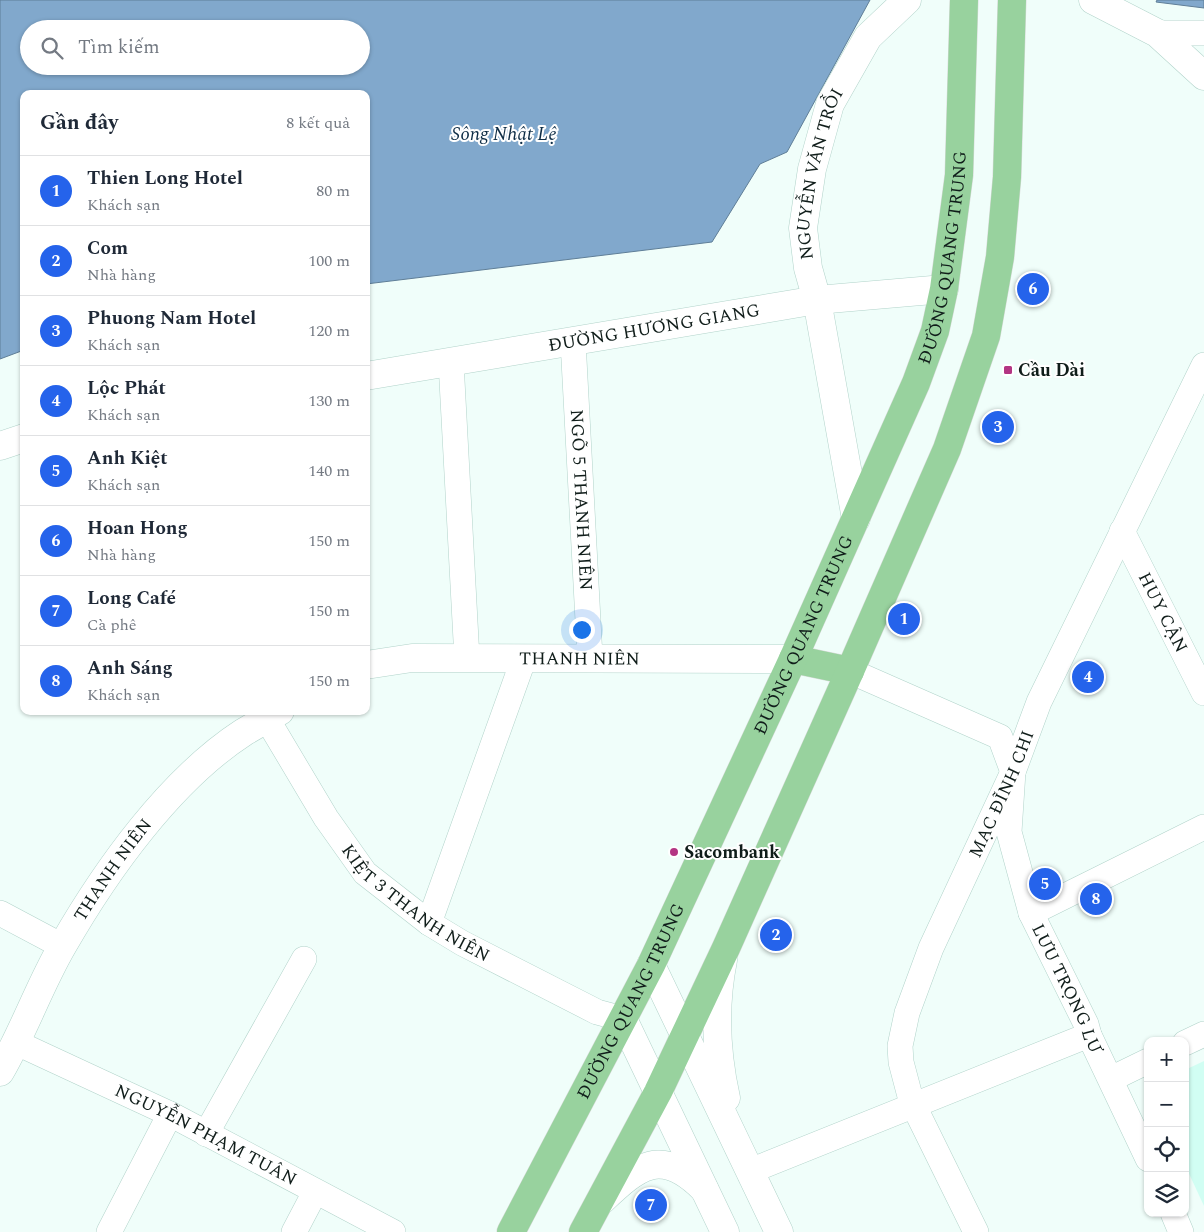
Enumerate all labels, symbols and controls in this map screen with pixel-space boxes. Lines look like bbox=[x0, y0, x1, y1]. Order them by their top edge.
search box bbox=[20, 20, 370, 75]
text: Tìm kiếm bbox=[78, 33, 160, 62]
icon: search bbox=[38, 34, 66, 62]
street label: NGUYỄN VĂN TRỖI bbox=[790, 83, 851, 261]
text: Gần đây bbox=[40, 107, 118, 139]
text: 8 kết quả bbox=[286, 111, 350, 135]
water label: Sông Nhật Lệ bbox=[451, 120, 557, 149]
street label: ĐƯỜNG QUANG TRUNG bbox=[911, 151, 974, 368]
text: Thien Long Hotel bbox=[87, 164, 243, 193]
text: 1 bbox=[52, 179, 60, 203]
text: 80 m bbox=[316, 179, 350, 203]
text: Khách sạn bbox=[87, 193, 160, 217]
text: Com bbox=[87, 234, 128, 263]
text: 2 bbox=[52, 249, 60, 273]
text: 100 m bbox=[308, 249, 350, 273]
text: Nhà hàng bbox=[87, 263, 156, 287]
pin: 6 bbox=[1017, 270, 1049, 308]
street label: ĐƯỜNG HƯƠNG GIANG bbox=[546, 297, 762, 359]
text: Phuong Nam Hotel bbox=[87, 304, 256, 333]
text: 3 bbox=[52, 319, 60, 343]
text: 120 m bbox=[308, 319, 350, 343]
text: Khách sạn bbox=[87, 333, 160, 357]
place label: Cầu Dài bbox=[1018, 357, 1085, 384]
marker: Cầu Dài bbox=[1002, 364, 1014, 376]
text: Lộc Phát bbox=[87, 374, 166, 403]
text: 4 bbox=[52, 389, 60, 413]
text: 130 m bbox=[308, 389, 350, 413]
text: Khách sạn bbox=[87, 403, 160, 427]
street label: NGÕ 5 THANH NIÊN bbox=[563, 408, 599, 591]
pin: 3 bbox=[982, 408, 1014, 446]
text: Anh Kiệt bbox=[87, 444, 168, 473]
text: 5 bbox=[52, 459, 60, 483]
text: 140 m bbox=[308, 459, 350, 483]
text: Khách sạn bbox=[87, 473, 160, 497]
text: Hoan Hong bbox=[87, 514, 188, 543]
text: 6 bbox=[52, 529, 60, 553]
text: 150 m bbox=[308, 529, 350, 553]
street label: ĐƯỜNG QUANG TRUNG bbox=[747, 531, 861, 739]
text: Nhà hàng bbox=[87, 543, 156, 567]
street label: HUY CẬN bbox=[1131, 567, 1194, 657]
text: Long Café bbox=[87, 584, 176, 613]
text: 7 bbox=[52, 599, 60, 623]
text: 150 m bbox=[308, 599, 350, 623]
pin: 1 bbox=[888, 600, 920, 638]
text: Cà phê bbox=[87, 613, 137, 637]
your location bbox=[569, 617, 595, 643]
street label: THANH NIÊN bbox=[519, 645, 640, 673]
text: Anh Sáng bbox=[87, 654, 173, 683]
pin: 4 bbox=[1072, 658, 1104, 696]
text: 8 bbox=[52, 669, 60, 693]
text: 150 m bbox=[308, 669, 350, 693]
text: Khách sạn bbox=[87, 683, 160, 707]
street label: MẠC ĐĨNH CHI bbox=[962, 726, 1041, 862]
street label: THANH NIÊN bbox=[67, 813, 159, 927]
street label: KIỆT 3 THANH NIÊN bbox=[334, 839, 495, 969]
place label: Sacombank bbox=[684, 839, 780, 866]
marker: Sacombank bbox=[668, 846, 680, 858]
pin: 5 bbox=[1029, 865, 1061, 903]
pin: 8 bbox=[1080, 880, 1112, 918]
street label: ĐƯỜNG QUANG TRUNG bbox=[570, 899, 692, 1104]
pin: 2 bbox=[760, 916, 792, 954]
street label: LƯU TRỌNG LƯ bbox=[1024, 919, 1110, 1059]
map controls bbox=[1144, 1037, 1189, 1217]
button: + bbox=[1144, 1037, 1189, 1082]
street label: NGUYỄN PHẠM TUÂN bbox=[110, 1077, 302, 1193]
button: − bbox=[1144, 1082, 1189, 1127]
button: locate bbox=[1144, 1127, 1189, 1172]
button: layers bbox=[1144, 1172, 1189, 1217]
pin: 7 bbox=[635, 1186, 667, 1224]

